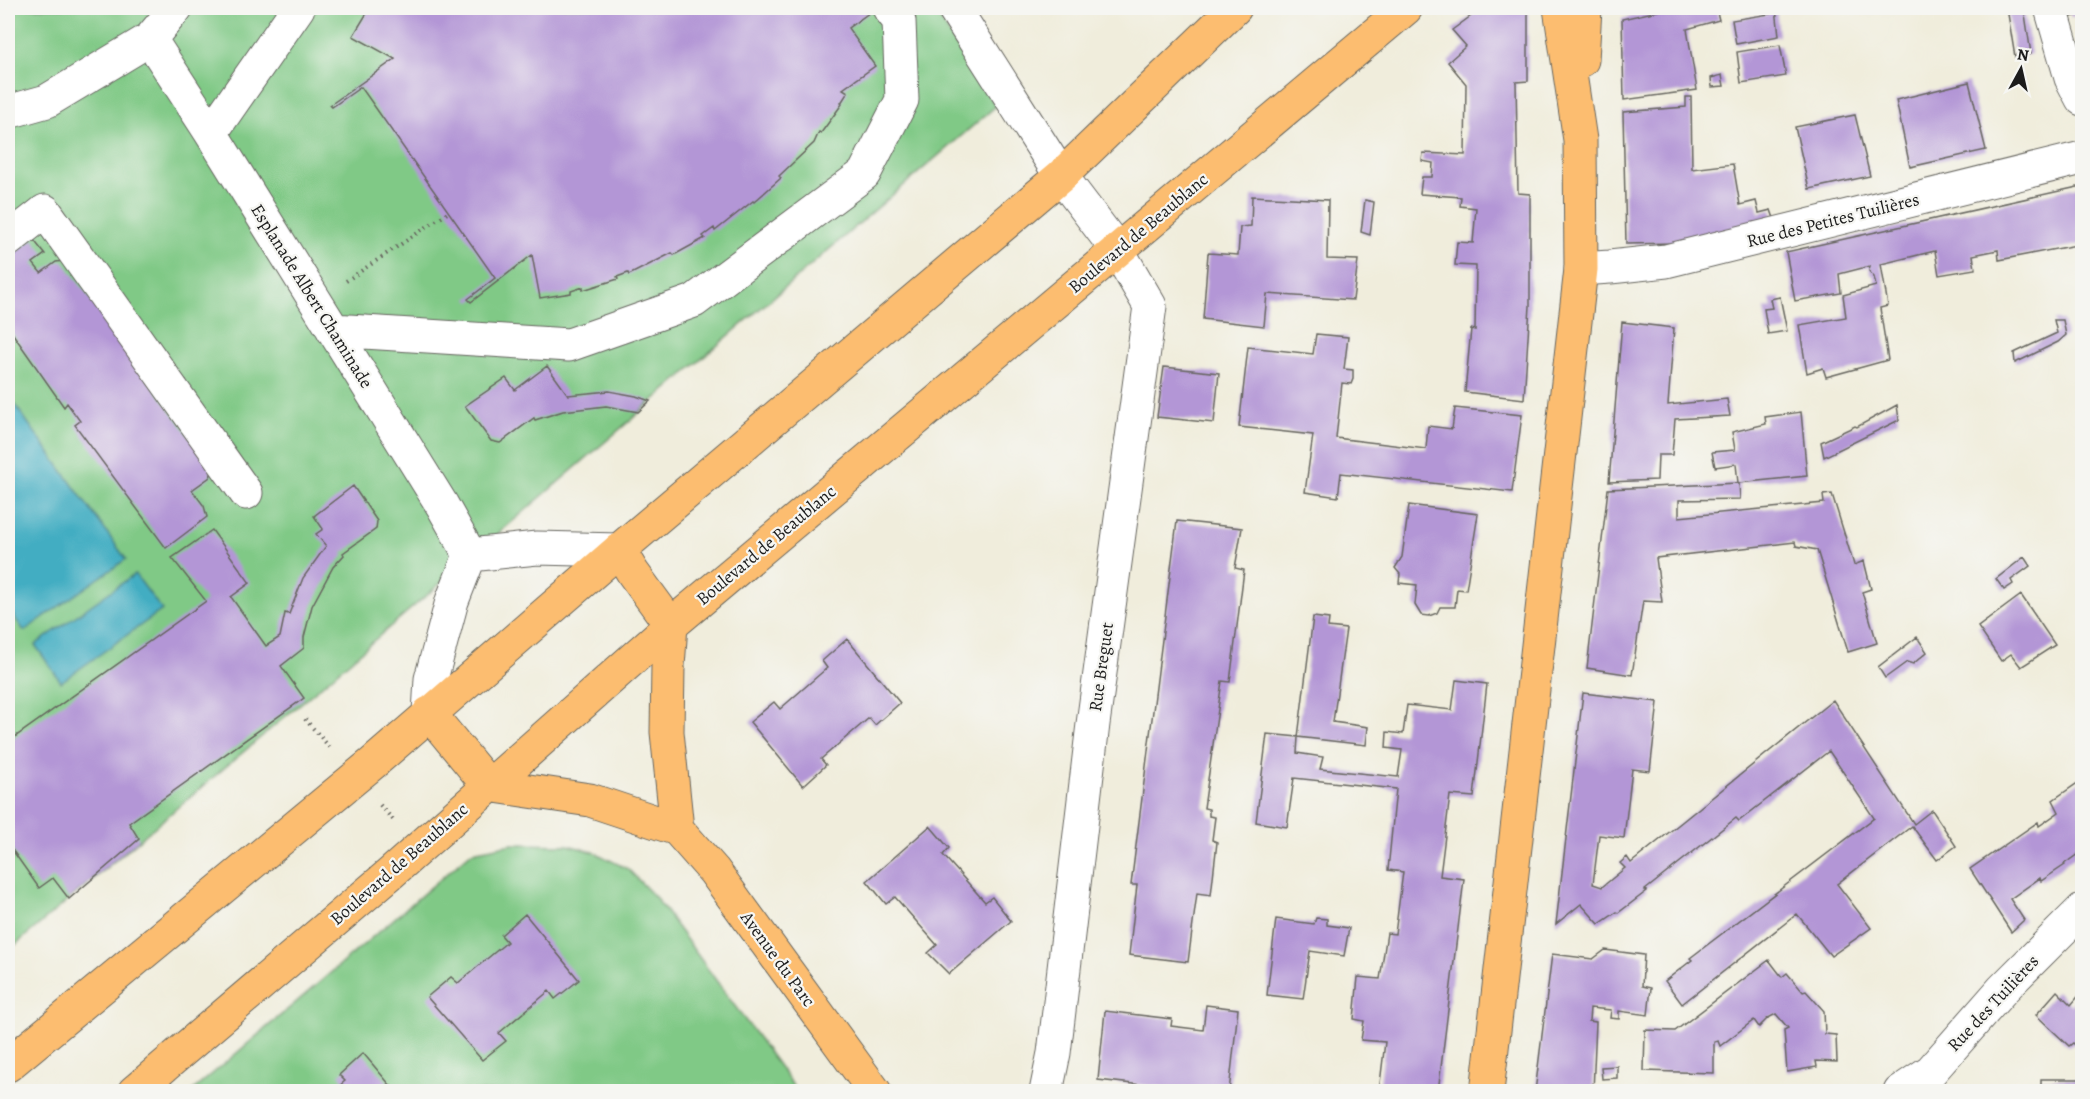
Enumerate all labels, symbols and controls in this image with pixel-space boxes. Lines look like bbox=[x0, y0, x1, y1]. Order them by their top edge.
north arrow bbox=[1991, 39, 2051, 99]
text: N bbox=[2016, 43, 2031, 67]
street label: Boulevard de Beaublanc bbox=[1063, 167, 1213, 299]
street label: Rue des Petites Tuilières bbox=[1744, 187, 1922, 253]
street label: Esplanade Albert Chaminade bbox=[245, 199, 379, 393]
street label: Boulevard de Beaublanc bbox=[691, 479, 841, 611]
street label: Rue Breguet bbox=[1083, 621, 1119, 713]
street label: Boulevard de Beaublanc bbox=[325, 797, 473, 931]
street label: Avenue du Parc bbox=[735, 906, 821, 1012]
street label: Rue des Tuilières bbox=[1942, 949, 2044, 1057]

